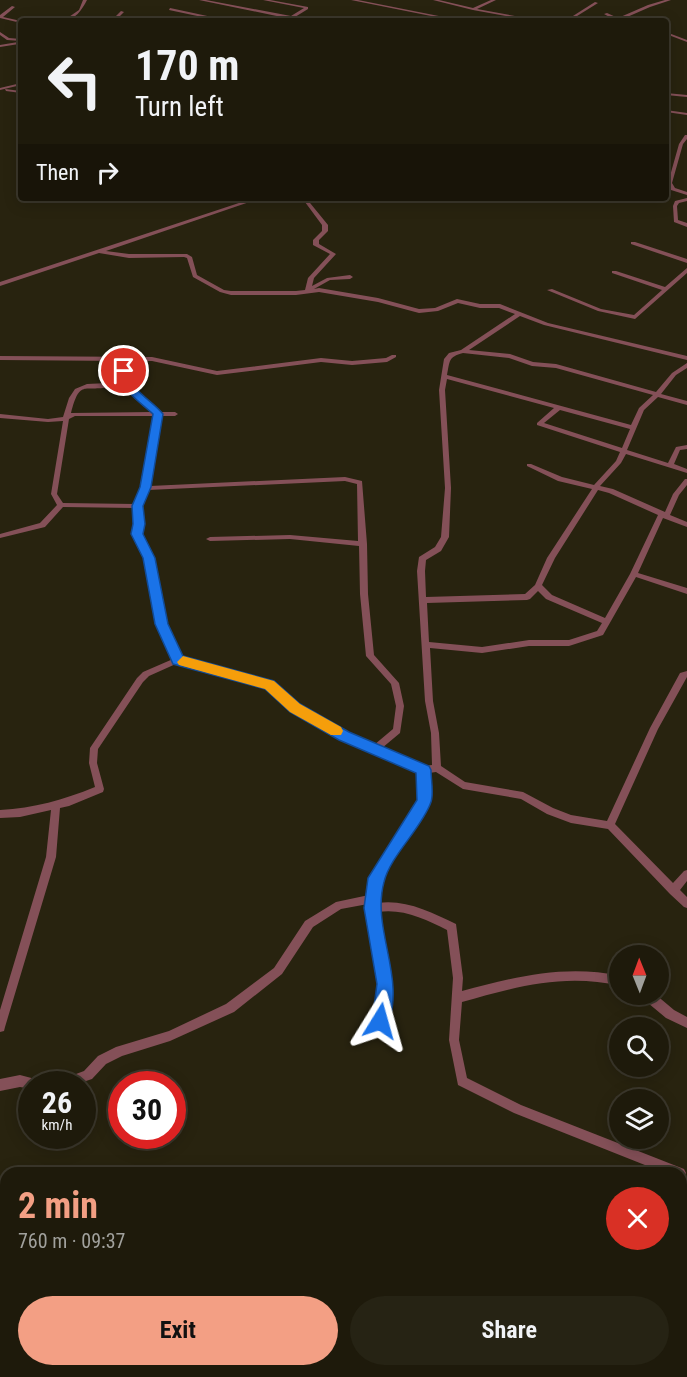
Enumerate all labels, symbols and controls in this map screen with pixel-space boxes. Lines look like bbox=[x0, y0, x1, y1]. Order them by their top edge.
text: 170 m bbox=[135, 41, 240, 90]
icon: left bbox=[36, 42, 114, 120]
text: Turn left bbox=[135, 91, 224, 123]
icon: right bbox=[91, 156, 124, 189]
text: Then bbox=[36, 160, 79, 185]
pin bbox=[98, 345, 149, 396]
icon: arrive bbox=[107, 354, 140, 387]
north arrow bbox=[609, 945, 669, 1005]
map controls bbox=[609, 945, 669, 1149]
position arrow bbox=[348, 989, 412, 1053]
button: search bbox=[609, 1017, 669, 1077]
speed limit sign: 30 bbox=[108, 1071, 186, 1149]
text: 26 bbox=[42, 1085, 72, 1120]
button: layers bbox=[609, 1089, 669, 1149]
text: km/h bbox=[42, 1116, 72, 1134]
text: 2 min bbox=[18, 1185, 98, 1227]
button: close bbox=[606, 1187, 669, 1250]
text: 760 m · 09:37 bbox=[18, 1229, 125, 1253]
button: Exit bbox=[18, 1296, 338, 1365]
button: Share bbox=[350, 1296, 669, 1365]

